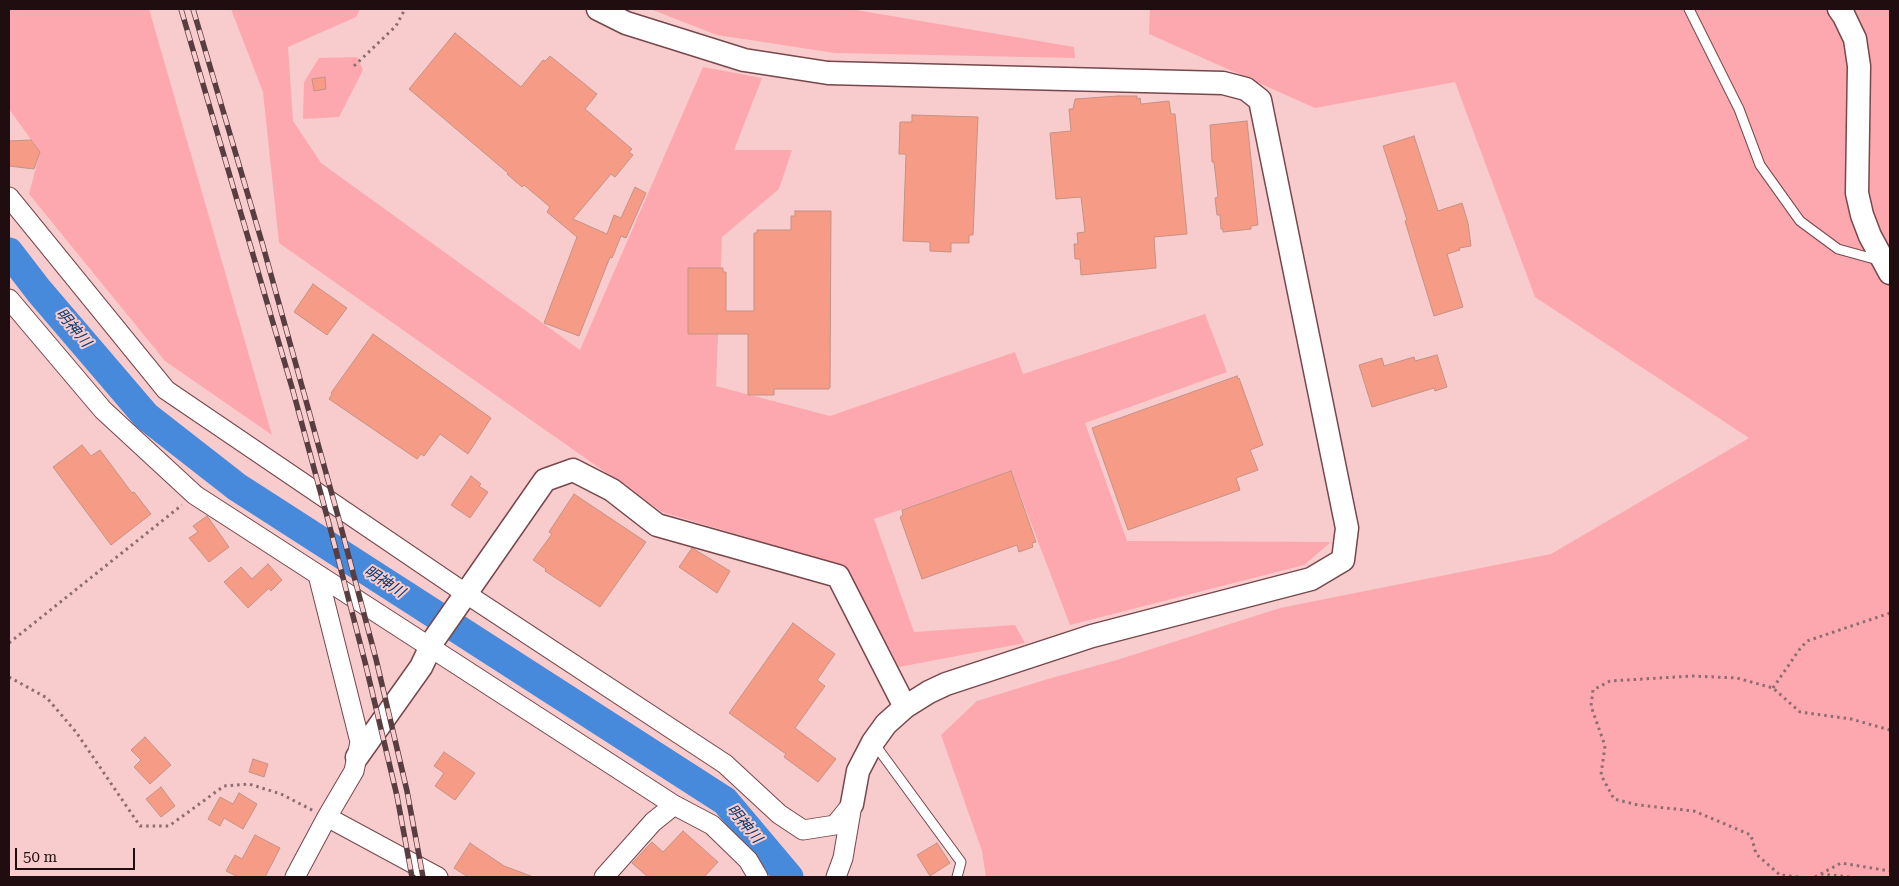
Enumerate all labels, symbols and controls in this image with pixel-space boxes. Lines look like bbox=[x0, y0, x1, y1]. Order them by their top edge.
water label: 明神川 bbox=[52, 305, 94, 351]
water label: 明神川 bbox=[360, 562, 408, 602]
water label: 明神川 bbox=[723, 801, 765, 847]
scale bar bbox=[18, 838, 138, 870]
text: 50 m bbox=[23, 848, 57, 866]

